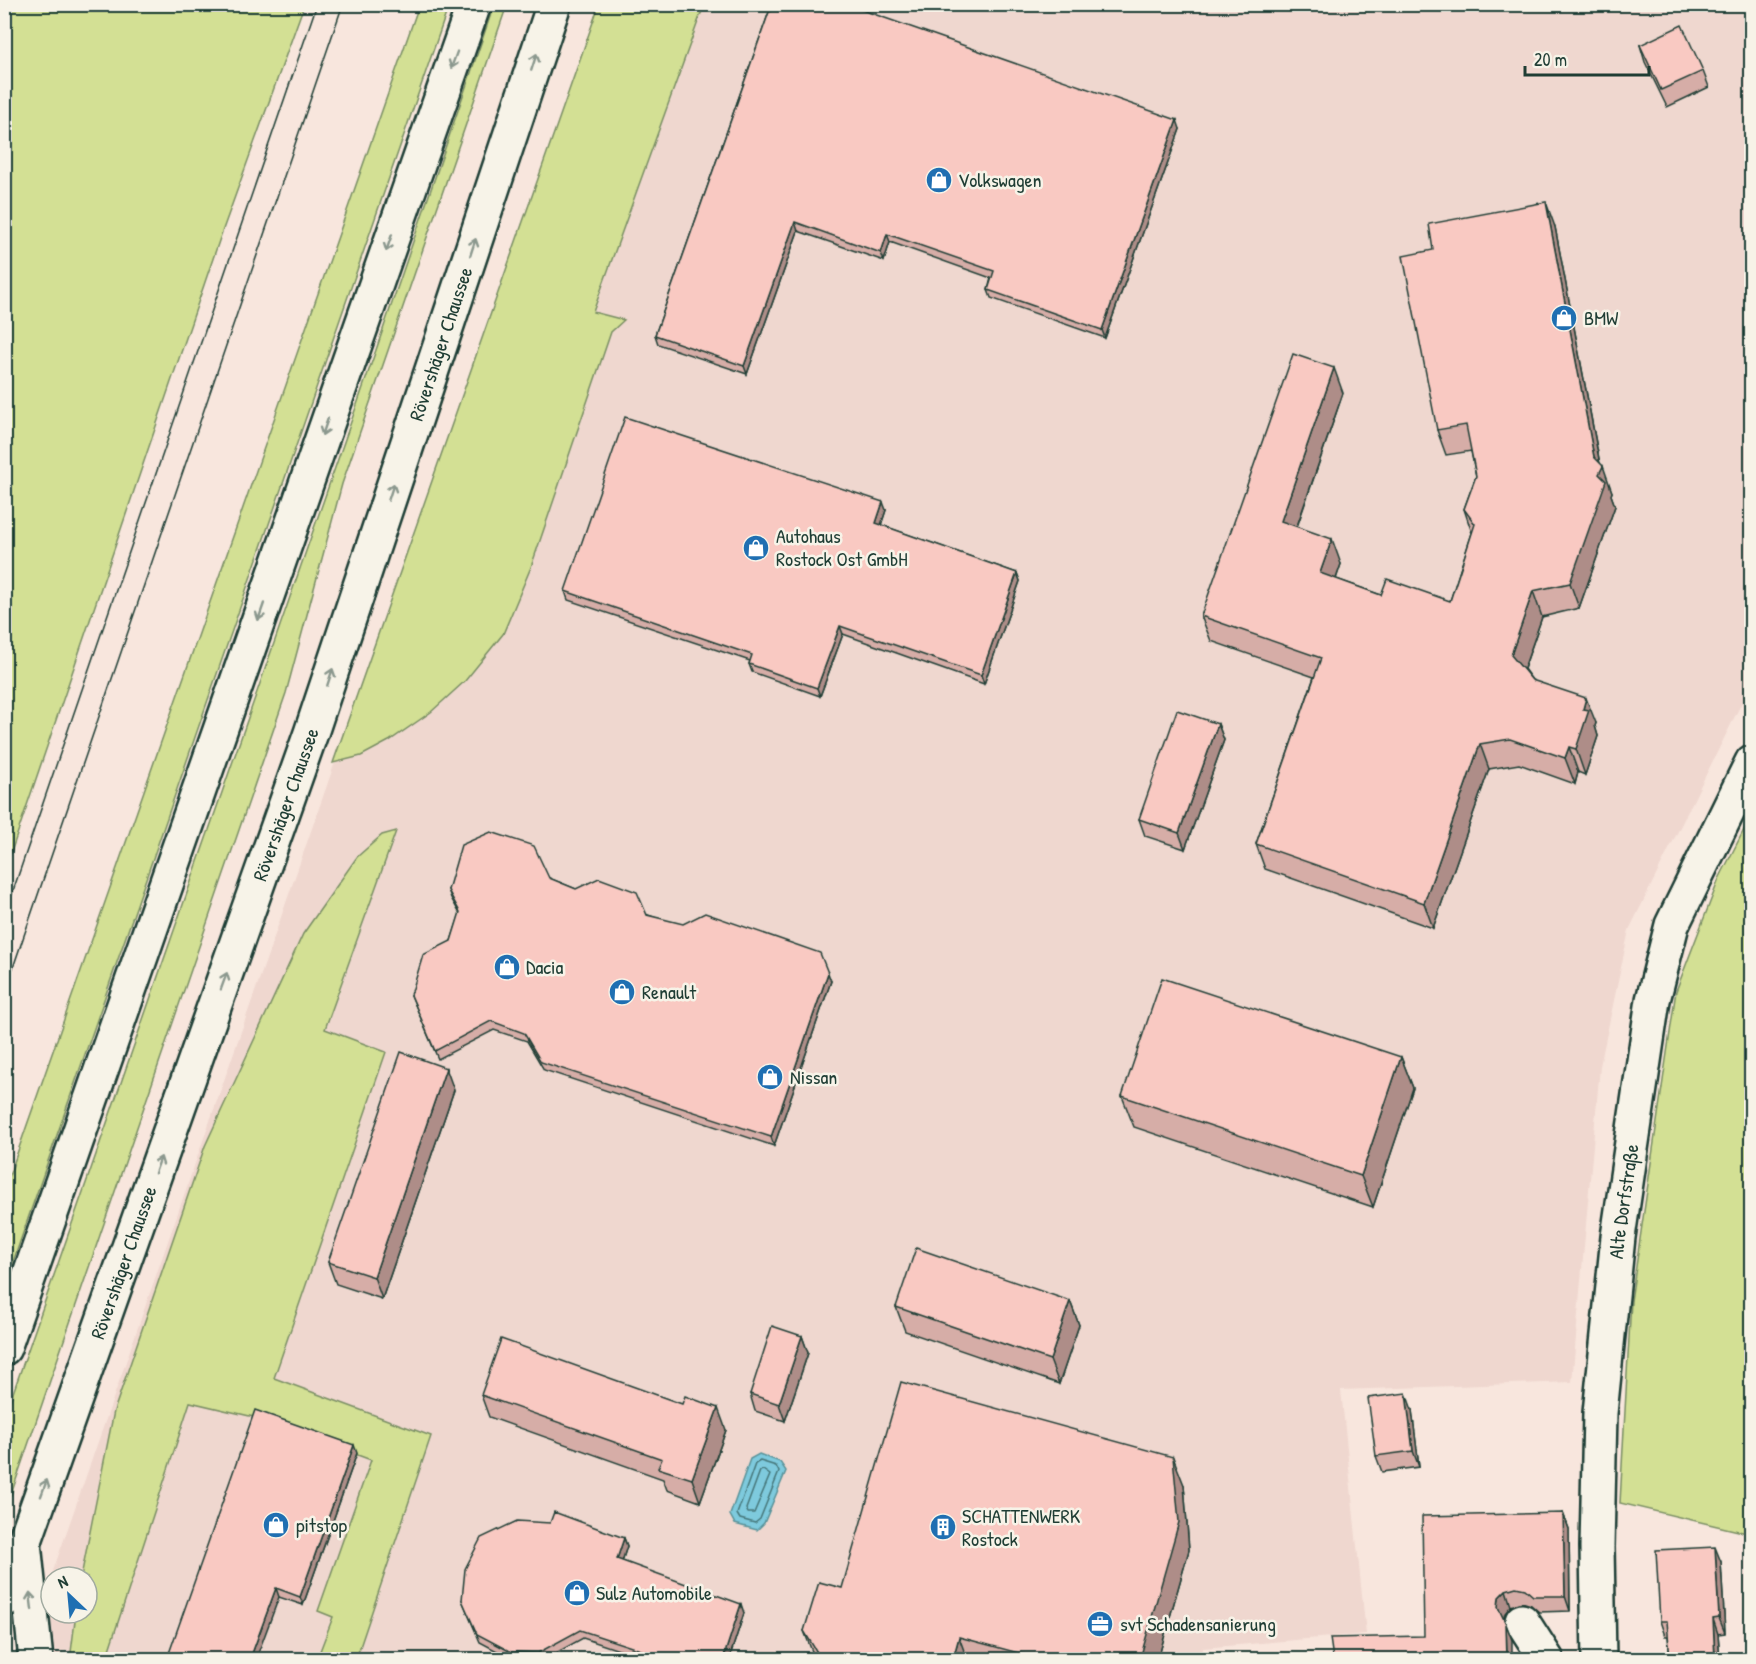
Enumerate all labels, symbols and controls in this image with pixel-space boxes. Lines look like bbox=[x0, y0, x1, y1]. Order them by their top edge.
scale bar bbox=[1525, 39, 1650, 77]
text: 20 m bbox=[1534, 47, 1567, 72]
one-way arrow bbox=[448, 50, 459, 68]
one-way arrow bbox=[529, 53, 540, 72]
shop icon: Volkswagen bbox=[924, 165, 954, 195]
place label: Volkswagen bbox=[958, 166, 1042, 193]
one-way arrow bbox=[383, 233, 394, 252]
one-way arrow bbox=[468, 238, 479, 257]
street label: Rövershäger Chaussee bbox=[402, 263, 478, 424]
shop icon: BMW bbox=[1549, 303, 1579, 333]
place label: BMW bbox=[1584, 304, 1619, 331]
one-way arrow bbox=[319, 418, 330, 437]
one-way arrow bbox=[387, 483, 398, 502]
place label: Autohaus Rostock Ost GmbH bbox=[776, 522, 908, 572]
shop icon: Autohaus Rostock Ost GmbH bbox=[741, 533, 771, 563]
one-way arrow bbox=[254, 602, 265, 621]
one-way arrow bbox=[325, 668, 336, 687]
street label: Rövershäger Chaussee bbox=[246, 724, 325, 884]
shop icon: Dacia bbox=[492, 952, 522, 982]
place label: Dacia bbox=[526, 953, 564, 980]
one-way arrow bbox=[219, 973, 230, 991]
shop icon: Renault bbox=[607, 977, 637, 1007]
place label: Renault bbox=[642, 978, 697, 1005]
shop icon: Nissan bbox=[755, 1062, 785, 1092]
place label: Nissan bbox=[790, 1063, 837, 1090]
street label: Alte Dorfstraße bbox=[1602, 1142, 1645, 1260]
one-way arrow bbox=[154, 1156, 165, 1175]
street label: Rövershäger Chaussee bbox=[84, 1182, 163, 1343]
one-way arrow bbox=[40, 1479, 51, 1497]
place label: SCHATTENWERK Rostock bbox=[962, 1502, 1081, 1552]
shop icon: pitstop bbox=[261, 1510, 291, 1540]
place label: pitstop bbox=[296, 1511, 348, 1538]
building icon: SCHATTENWERK Rostock bbox=[928, 1512, 958, 1542]
north arrow bbox=[39, 1565, 99, 1625]
text: N bbox=[54, 1570, 72, 1593]
shop icon: Sulz Automobile bbox=[562, 1578, 592, 1608]
place label: Sulz Automobile bbox=[596, 1579, 712, 1606]
one-way arrow bbox=[26, 1592, 37, 1612]
office icon: svt Schadensanierung bbox=[1085, 1609, 1115, 1639]
place label: svt Schadensanierung bbox=[1120, 1610, 1276, 1637]

